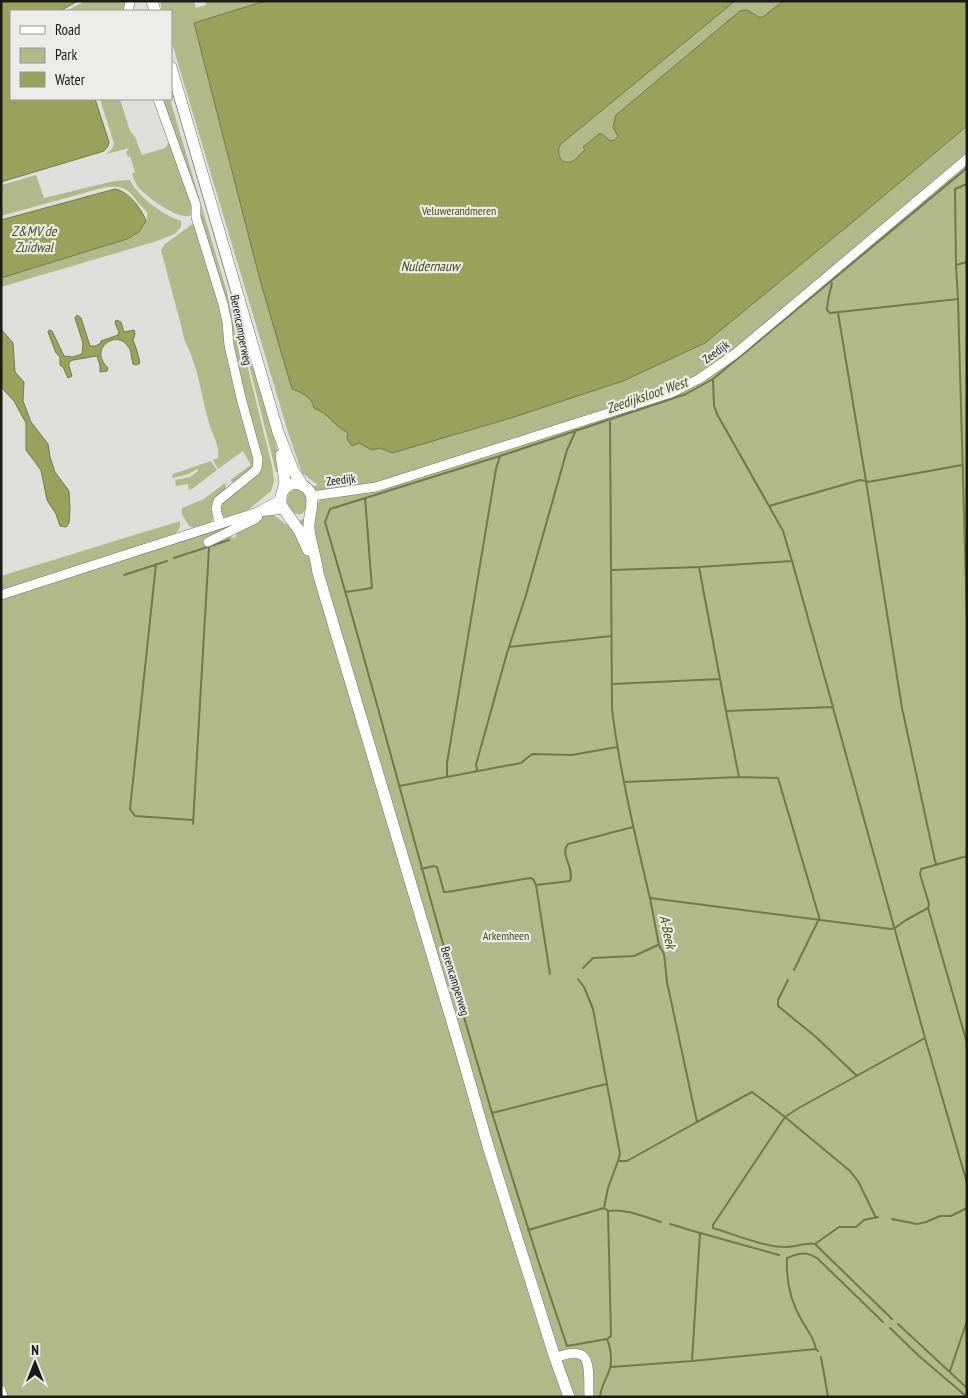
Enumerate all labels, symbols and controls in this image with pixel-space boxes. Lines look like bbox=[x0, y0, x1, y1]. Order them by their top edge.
legend bbox=[10, 10, 172, 100]
text: Road bbox=[55, 20, 81, 39]
text: Park bbox=[55, 45, 77, 64]
text: Water bbox=[55, 70, 86, 89]
park label: Veluwerandmeren bbox=[421, 203, 496, 218]
water label: Z&MV de Zuidwal bbox=[11, 222, 58, 256]
water label: Nuldernauw bbox=[401, 257, 461, 275]
street label: Berencamperweg bbox=[227, 293, 256, 366]
street label: Zeedijk bbox=[699, 336, 732, 367]
water label: Zeedijksloot West bbox=[604, 372, 692, 417]
street label: Zeedijk bbox=[325, 470, 357, 489]
water label: A-Beek bbox=[656, 914, 681, 952]
park label: Arkemheen bbox=[483, 928, 529, 943]
street label: Berencamperweg bbox=[438, 944, 473, 1017]
north arrow bbox=[10, 1338, 60, 1388]
text: N bbox=[31, 1341, 39, 1359]

